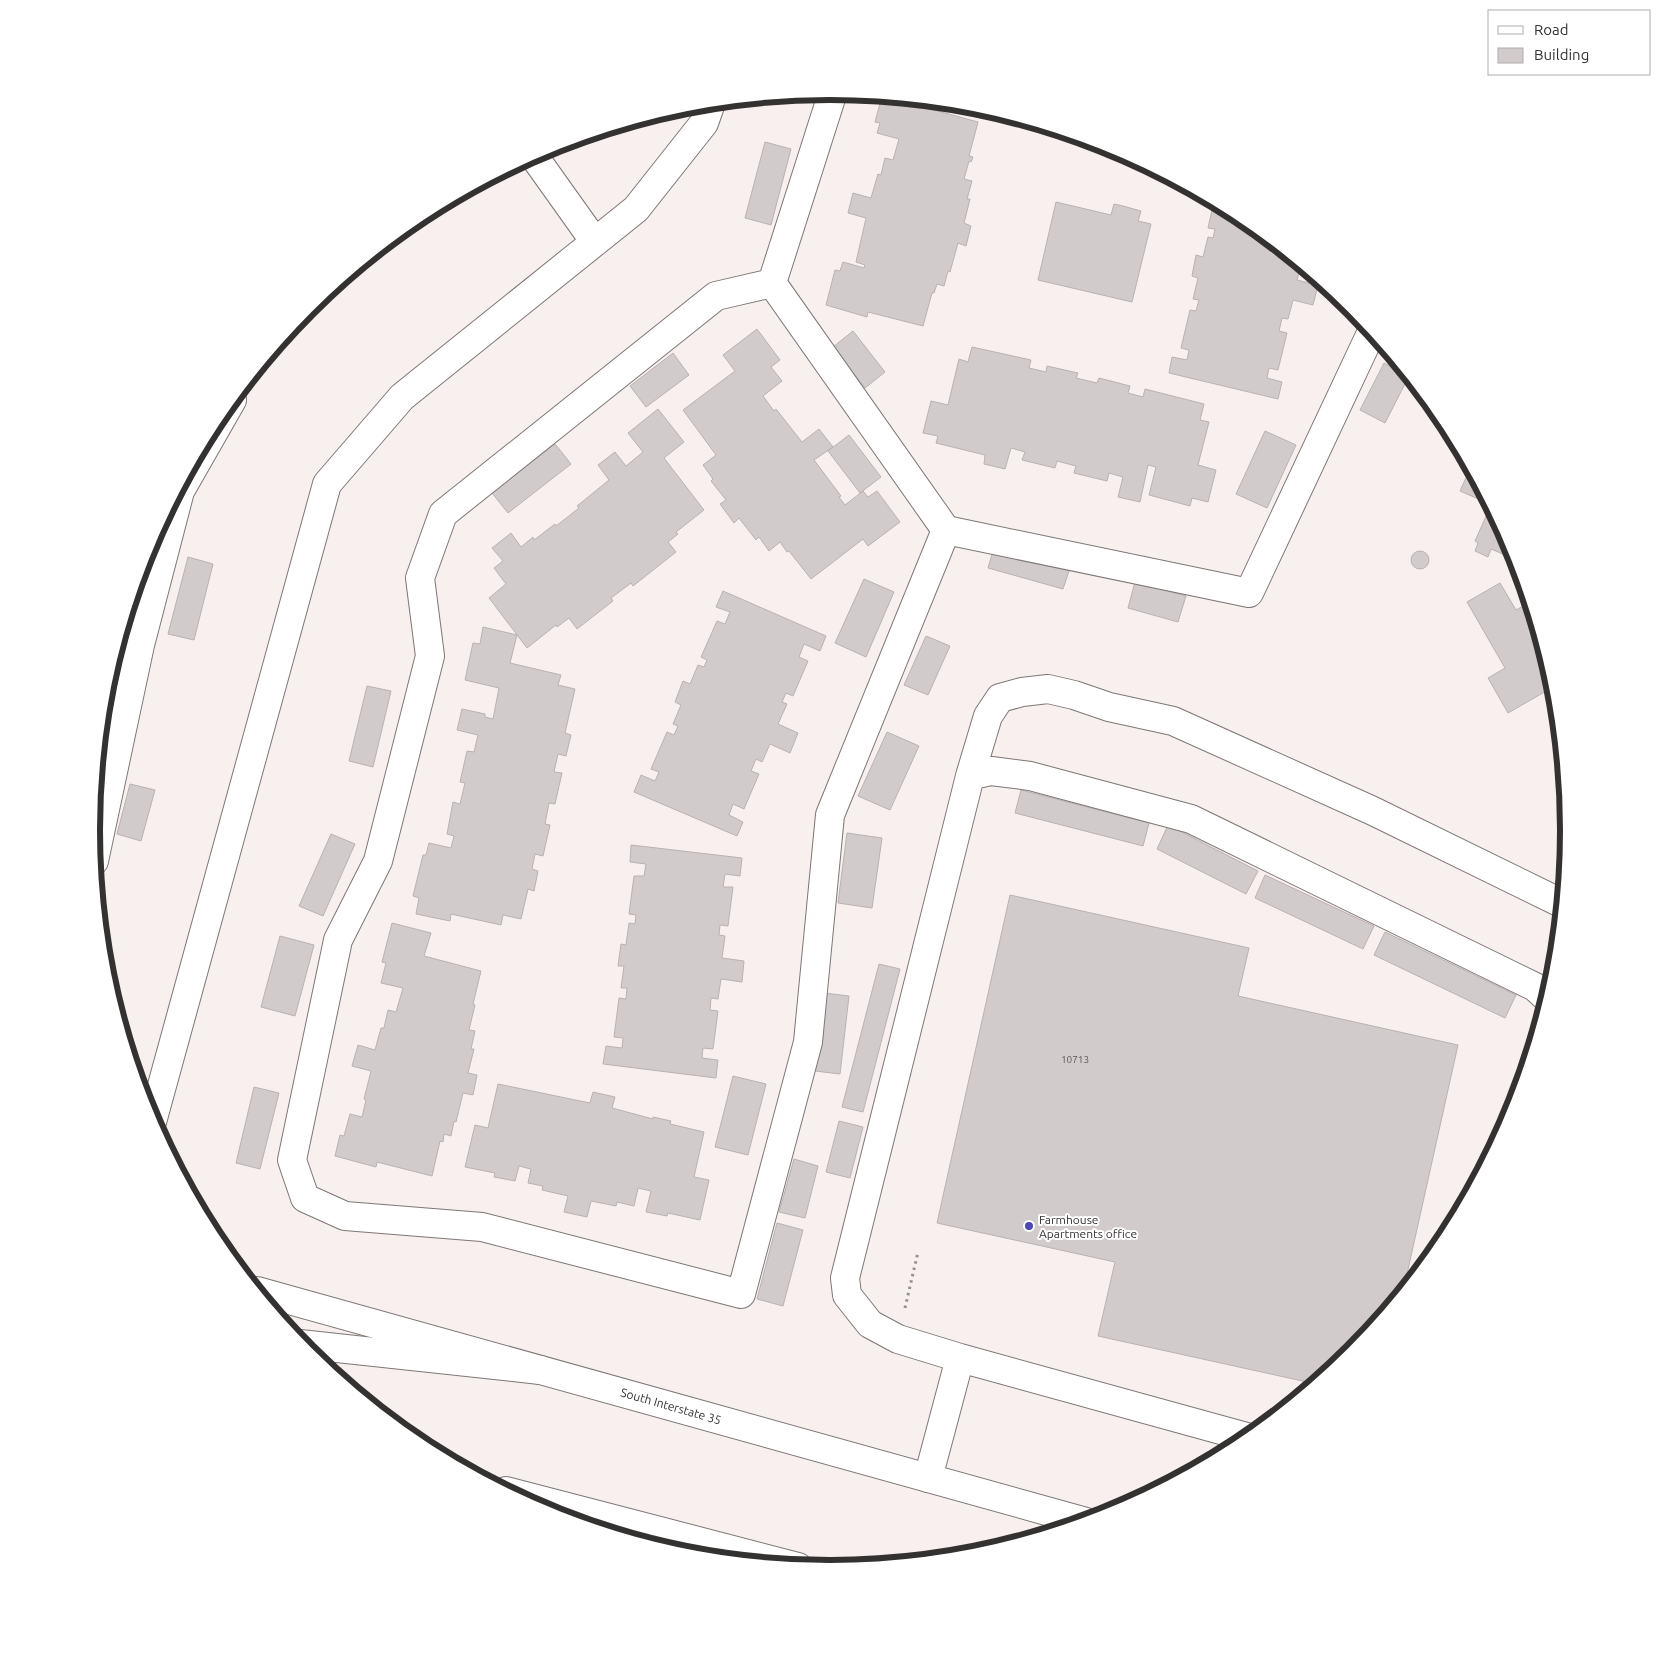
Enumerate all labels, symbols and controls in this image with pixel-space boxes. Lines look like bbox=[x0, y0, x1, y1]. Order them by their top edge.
legend bbox=[1488, 10, 1651, 75]
text: Road bbox=[1534, 21, 1569, 38]
text: Building bbox=[1534, 46, 1589, 63]
house number: 10713 bbox=[1061, 1054, 1089, 1065]
place label: Farmhouse Apartments office bbox=[1039, 1213, 1137, 1240]
marker: Farmhouse Apartments office bbox=[1023, 1220, 1035, 1232]
street label: South Interstate 35 bbox=[619, 1385, 723, 1427]

